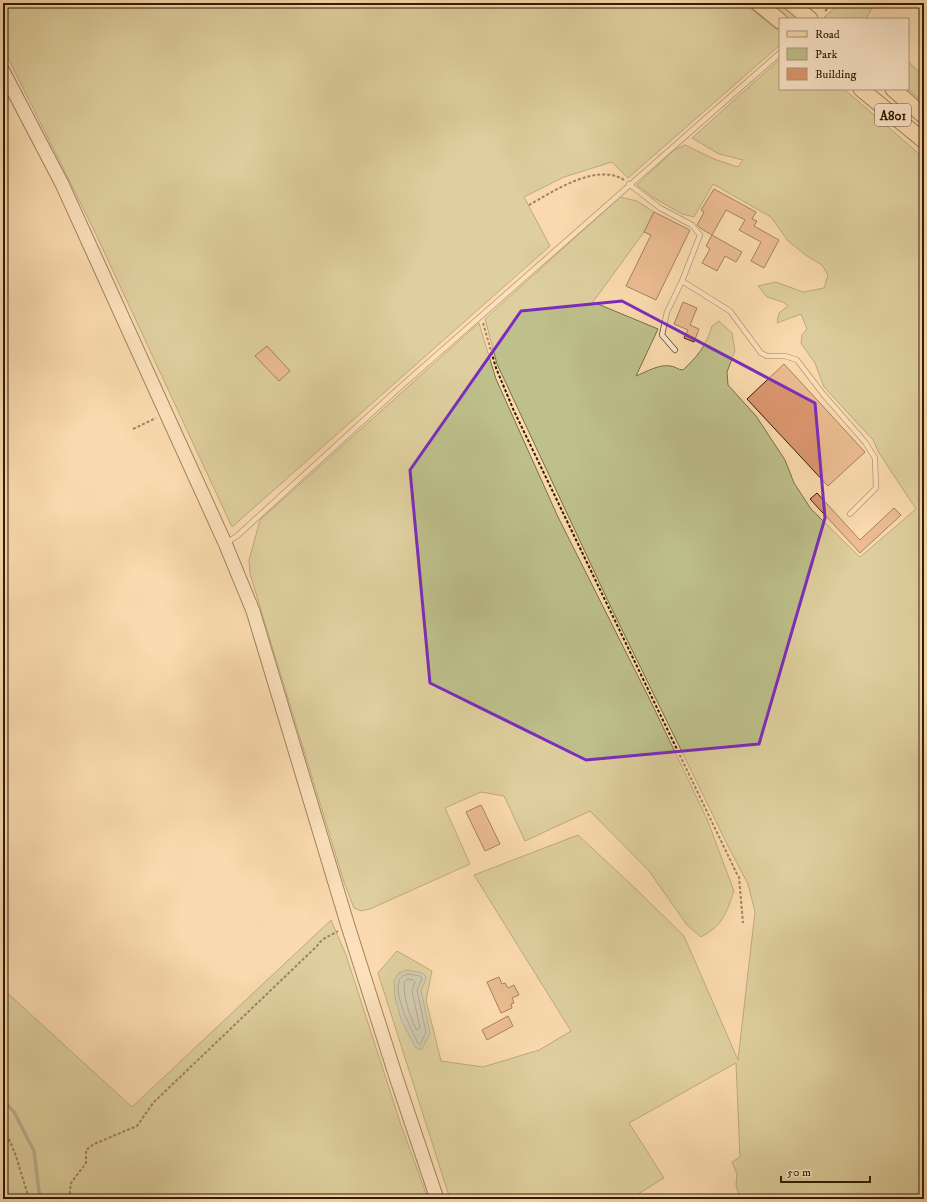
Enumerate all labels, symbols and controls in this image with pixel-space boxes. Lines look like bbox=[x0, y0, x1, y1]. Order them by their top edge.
legend bbox=[779, 18, 909, 90]
text: Road bbox=[815, 27, 840, 42]
text: Park bbox=[815, 47, 837, 62]
text: Building bbox=[815, 67, 856, 82]
road number: A801 bbox=[875, 104, 911, 126]
scale bar bbox=[781, 1158, 870, 1184]
text: 50 m bbox=[787, 1165, 811, 1180]

